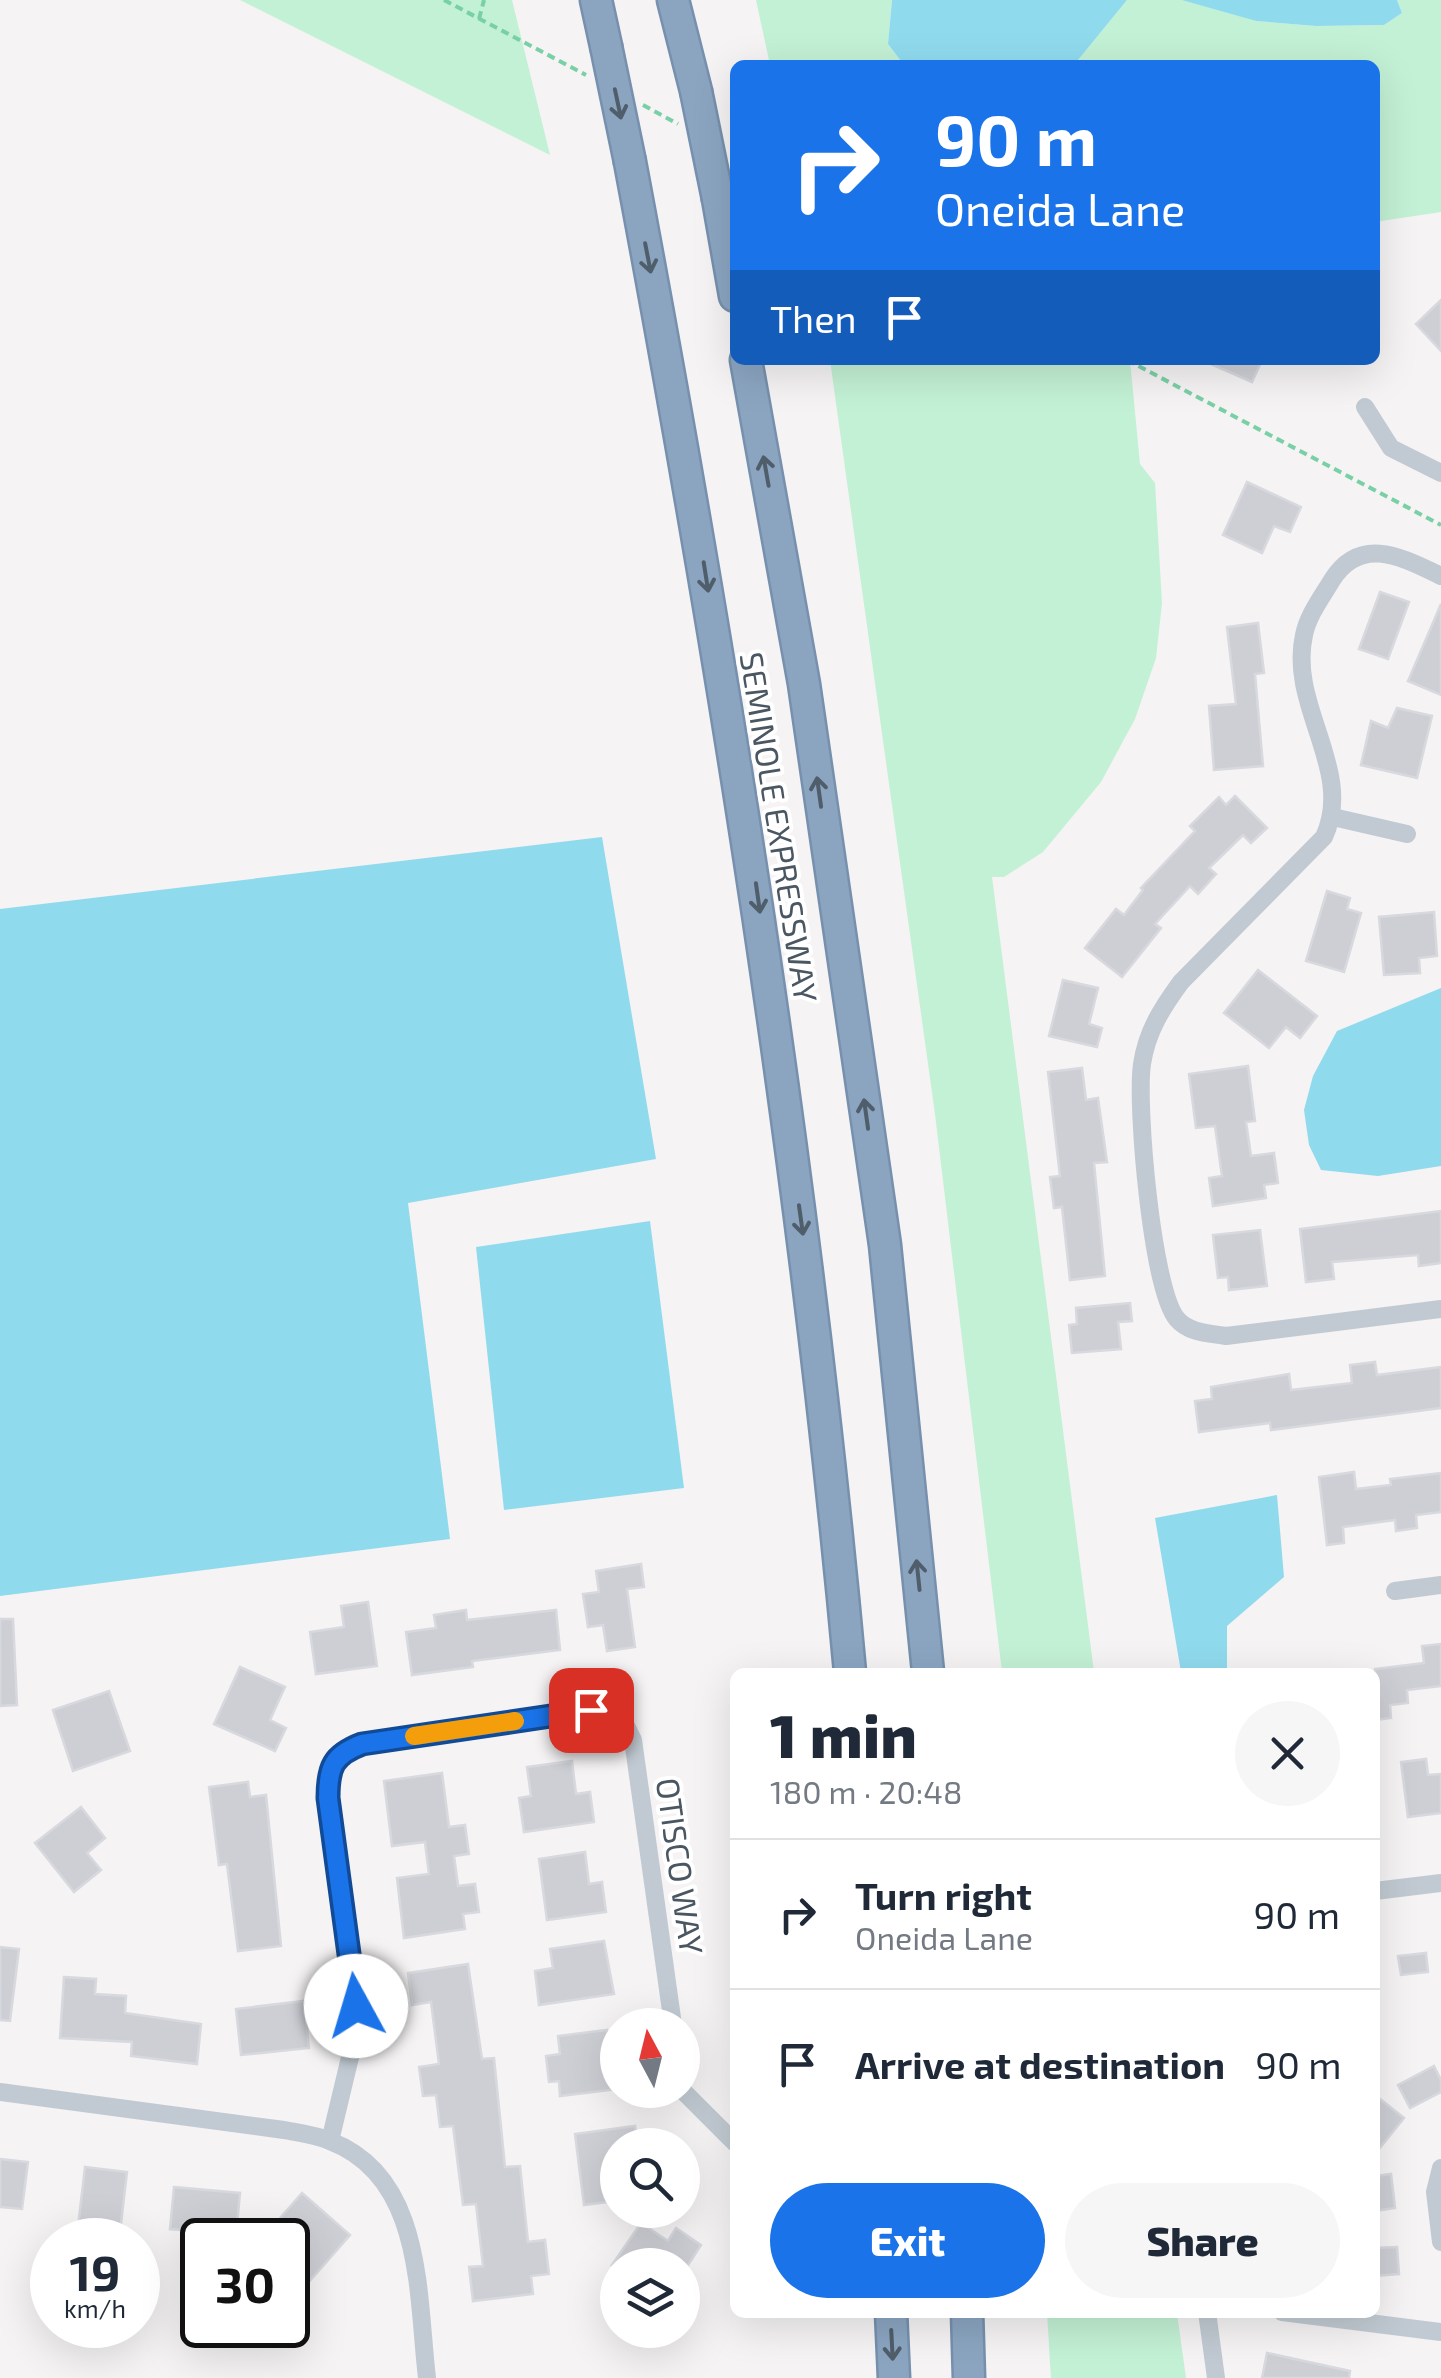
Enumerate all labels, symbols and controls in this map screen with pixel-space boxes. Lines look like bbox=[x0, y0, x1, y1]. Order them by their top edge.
one-way arrow bbox=[610, 87, 629, 119]
text: 90 m bbox=[935, 96, 1097, 180]
icon: right bbox=[770, 100, 900, 230]
text: Oneida Lane bbox=[935, 181, 1185, 235]
one-way arrow bbox=[639, 241, 658, 273]
icon: arrive bbox=[877, 290, 932, 345]
text: Then bbox=[770, 295, 857, 341]
one-way arrow bbox=[756, 456, 775, 488]
one-way arrow bbox=[697, 561, 716, 593]
street label: SEMINOLE EXPRESSWAY bbox=[734, 649, 826, 1005]
one-way arrow bbox=[810, 776, 828, 809]
one-way arrow bbox=[749, 882, 768, 914]
one-way arrow bbox=[856, 1098, 874, 1130]
one-way arrow bbox=[792, 1204, 810, 1236]
one-way arrow bbox=[908, 1560, 927, 1592]
pin bbox=[549, 1668, 634, 1753]
icon: arrive bbox=[564, 1683, 619, 1738]
text: 1 min bbox=[770, 1698, 917, 1770]
button: close bbox=[1235, 1701, 1340, 1806]
text: 180 m · 20:48 bbox=[770, 1772, 962, 1810]
street label: OTISCO WAY bbox=[650, 1775, 712, 1957]
text: Turn right bbox=[855, 1872, 1032, 1918]
icon: right bbox=[770, 1887, 825, 1942]
text: 90 m bbox=[1254, 1891, 1340, 1937]
text: Oneida Lane bbox=[855, 1918, 1033, 1956]
position arrow bbox=[304, 1954, 408, 2058]
north arrow bbox=[600, 2008, 700, 2108]
map controls bbox=[600, 2008, 700, 2348]
icon: arrive bbox=[770, 2037, 825, 2092]
text: Arrive at destination bbox=[855, 2041, 1225, 2087]
text: 90 m bbox=[1255, 2041, 1342, 2087]
button: search bbox=[600, 2128, 700, 2228]
button: Exit bbox=[770, 2183, 1045, 2298]
button: Share bbox=[1065, 2183, 1340, 2298]
speed limit sign: 30 bbox=[180, 2218, 310, 2348]
text: 19 bbox=[69, 2241, 121, 2301]
button: layers bbox=[600, 2248, 700, 2348]
text: km/h bbox=[64, 2293, 126, 2323]
one-way arrow bbox=[883, 2329, 902, 2361]

